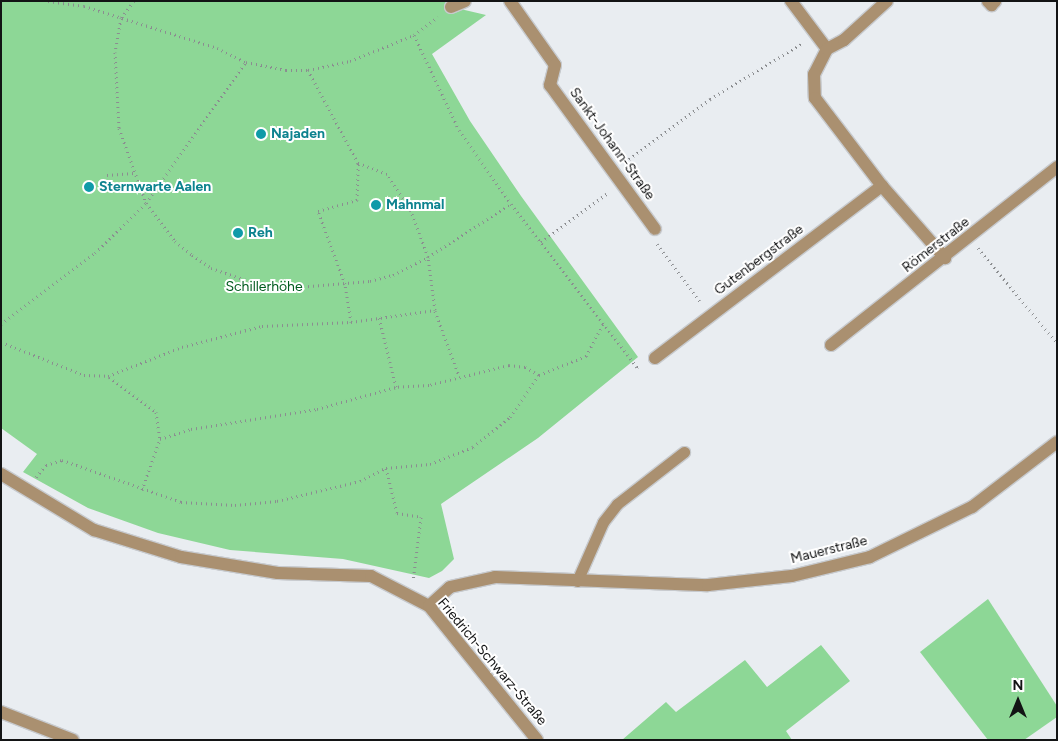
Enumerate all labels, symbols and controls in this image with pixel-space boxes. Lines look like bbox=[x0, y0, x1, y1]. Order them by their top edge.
street label: Sankt-Johann-Straße bbox=[566, 85, 658, 203]
place label: Najaden bbox=[271, 126, 325, 142]
marker: Najaden bbox=[255, 128, 267, 140]
place label: Sternwarte Aalen bbox=[99, 179, 211, 195]
marker: Sternwarte Aalen bbox=[83, 181, 95, 193]
place label: Mahnmal bbox=[386, 197, 445, 213]
marker: Mahnmal bbox=[370, 199, 382, 211]
street label: Römerstraße bbox=[899, 214, 973, 276]
street label: Gutenbergstraße bbox=[711, 221, 807, 299]
place label: Reh bbox=[248, 225, 273, 241]
marker: Reh bbox=[232, 227, 244, 239]
park label: Schillerhöhe bbox=[225, 279, 303, 295]
street label: Mauerstraße bbox=[789, 532, 869, 568]
street label: Friedrich-Schwarz-Straße bbox=[434, 595, 550, 729]
north arrow bbox=[993, 676, 1043, 726]
text: N bbox=[1013, 677, 1023, 694]

